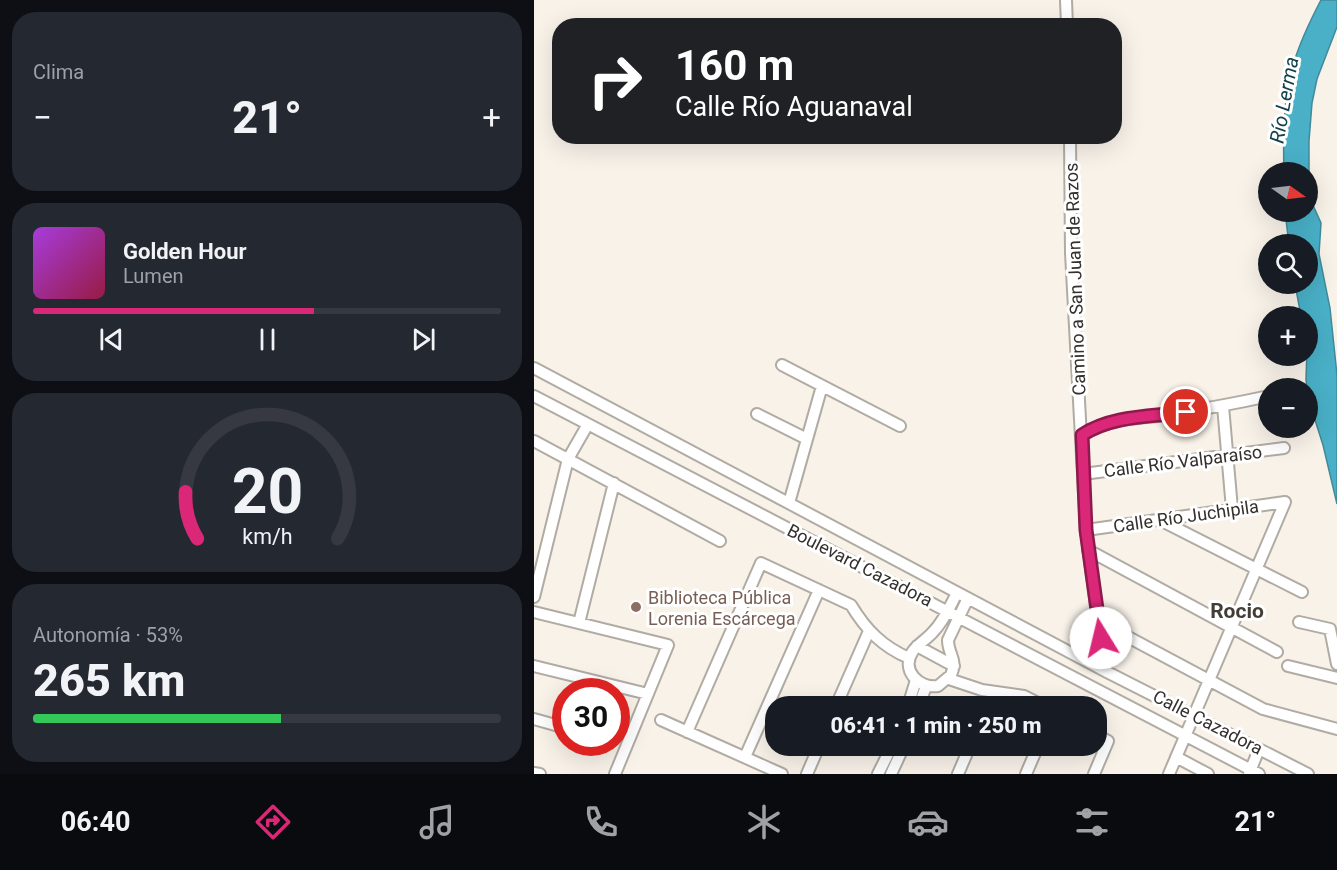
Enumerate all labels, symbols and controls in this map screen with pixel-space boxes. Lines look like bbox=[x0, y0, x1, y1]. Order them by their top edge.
text: 160 m bbox=[675, 41, 794, 90]
icon: right bbox=[576, 42, 654, 120]
water label: Río Lerma bbox=[1265, 55, 1303, 145]
text: Clima bbox=[33, 60, 84, 84]
text: 21° bbox=[232, 91, 302, 144]
text: Calle Río Aguanaval bbox=[675, 91, 913, 123]
text: − bbox=[33, 98, 52, 137]
text: + bbox=[482, 98, 501, 137]
street label: Camino a San Juan de Razos bbox=[1060, 162, 1090, 396]
north arrow bbox=[1258, 162, 1318, 222]
map controls bbox=[1258, 162, 1318, 438]
button: search bbox=[1258, 234, 1318, 294]
text: Golden Hour bbox=[123, 239, 247, 264]
text: Lumen bbox=[123, 264, 184, 288]
button: + bbox=[1258, 306, 1318, 366]
icon: previous bbox=[95, 323, 128, 356]
icon: pause bbox=[251, 323, 284, 356]
icon: next bbox=[407, 323, 440, 356]
button: − bbox=[1258, 378, 1318, 438]
pin bbox=[1160, 386, 1211, 437]
icon: arrive bbox=[1169, 395, 1202, 428]
street label: Calle Río Valparaíso bbox=[1103, 441, 1263, 481]
text: 20 bbox=[231, 455, 303, 528]
street label: Calle Río Juchipila bbox=[1112, 495, 1260, 537]
street label: Boulevard Cazadora bbox=[784, 519, 936, 611]
text: km/h bbox=[242, 525, 292, 550]
place label: Biblioteca Pública Lorenia Escárcega bbox=[648, 587, 796, 629]
district label: Rocio bbox=[1210, 599, 1264, 623]
marker: Biblioteca Pública Lorenia Escárcega bbox=[629, 600, 643, 614]
position arrow bbox=[1069, 606, 1133, 670]
text: Autonomía · 53% bbox=[33, 623, 183, 647]
text: 265 km bbox=[33, 654, 185, 707]
speed limit sign: 30 bbox=[552, 678, 630, 756]
street label: Calle Cazadora bbox=[1150, 685, 1266, 759]
text: 06:41 · 1 min · 250 m bbox=[831, 713, 1041, 738]
icon: directions bbox=[252, 801, 294, 843]
icon: music bbox=[416, 801, 458, 843]
icon: phone bbox=[580, 801, 622, 843]
icon: climate bbox=[743, 801, 785, 843]
icon: car bbox=[907, 801, 949, 843]
icon: filters bbox=[1071, 801, 1113, 843]
text: 06:40 bbox=[61, 806, 130, 838]
text: 21° bbox=[1235, 806, 1276, 838]

